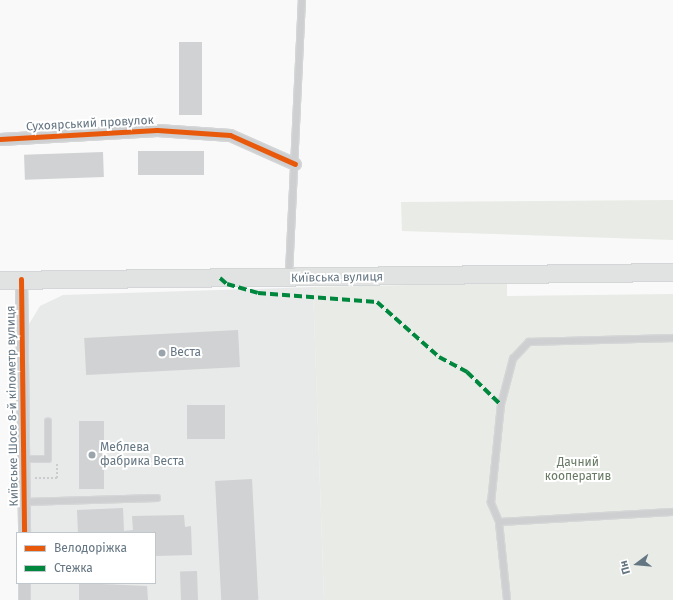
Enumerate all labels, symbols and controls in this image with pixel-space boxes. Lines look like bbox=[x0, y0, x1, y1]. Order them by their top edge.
street label: Сухоярський провулок bbox=[26, 113, 154, 135]
street label: Київська вулиця bbox=[291, 270, 383, 286]
street label: Київське Шосе 8-й кілометр вулиця bbox=[4, 305, 22, 507]
place label: Веста bbox=[170, 346, 201, 360]
marker: Веста bbox=[157, 348, 167, 358]
place label: Меблева фабрика Веста bbox=[100, 441, 184, 469]
marker: Меблева фабрика Веста bbox=[87, 450, 97, 460]
park label: Дачний кооператив bbox=[545, 456, 611, 484]
legend bbox=[16, 532, 156, 584]
text: Велодоріжка bbox=[54, 541, 127, 555]
north arrow bbox=[617, 544, 657, 584]
text: Пн bbox=[617, 559, 633, 576]
text: Стежка bbox=[54, 561, 93, 575]

